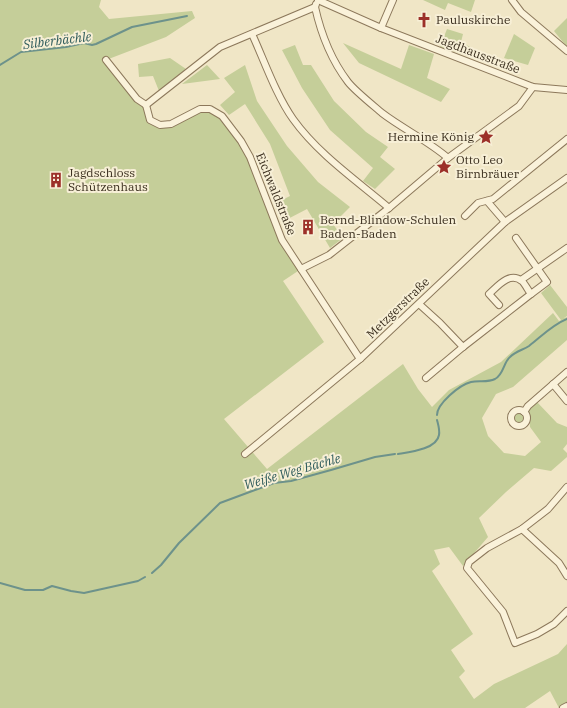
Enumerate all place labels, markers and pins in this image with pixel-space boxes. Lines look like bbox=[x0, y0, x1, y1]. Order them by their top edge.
church icon: Pauluskirche bbox=[415, 11, 433, 29]
place label: Pauluskirche bbox=[436, 12, 510, 27]
place icon: Hermine König bbox=[477, 128, 495, 146]
place label: Hermine König bbox=[388, 129, 474, 144]
place label: Otto Leo Birnbräuer bbox=[456, 152, 520, 181]
place icon: Otto Leo Birnbräuer bbox=[435, 158, 453, 176]
place label: Jagdschloss Schützenhaus bbox=[68, 165, 148, 194]
building icon: Jagdschloss Schützenhaus bbox=[47, 171, 65, 189]
place label: Bernd-Blindow-Schulen Baden-Baden bbox=[320, 212, 457, 241]
building icon: Bernd-Blindow-Schulen Baden-Baden bbox=[299, 218, 317, 236]

